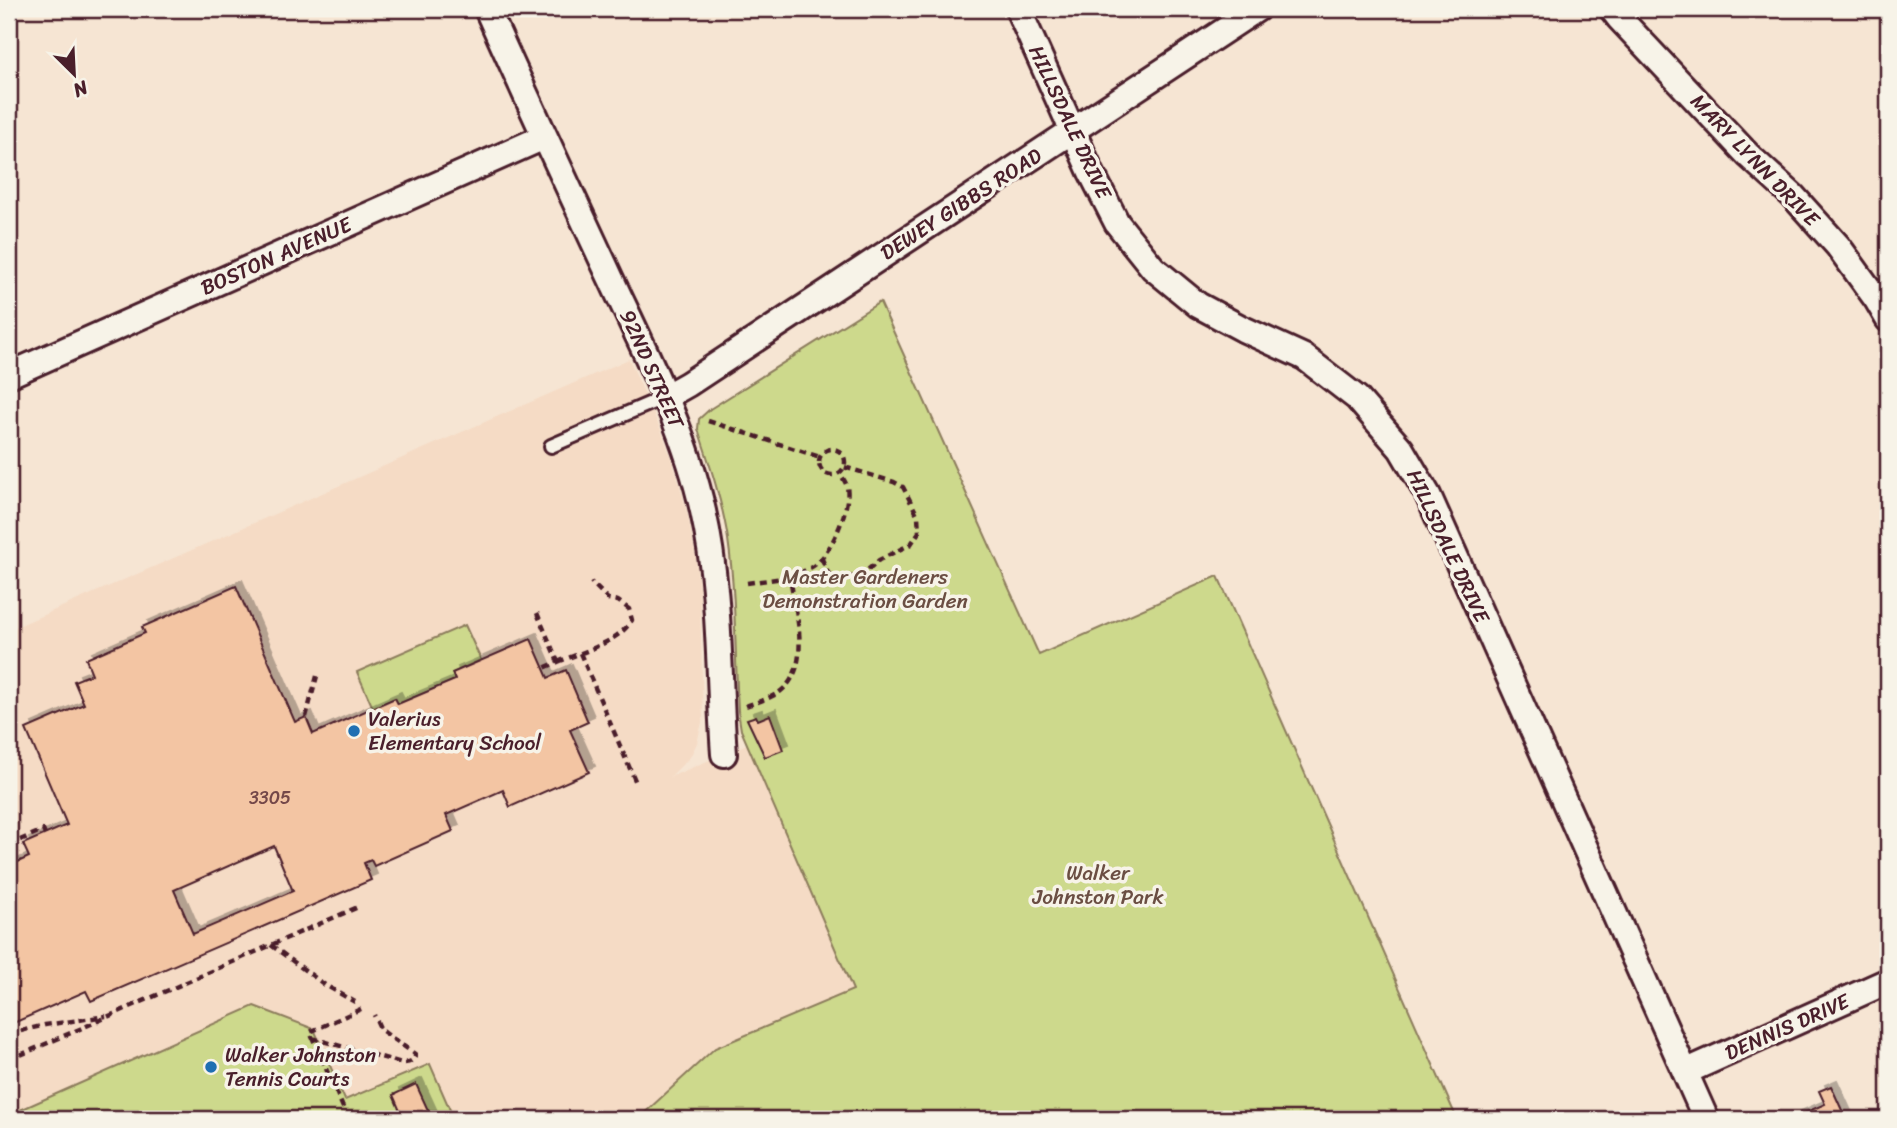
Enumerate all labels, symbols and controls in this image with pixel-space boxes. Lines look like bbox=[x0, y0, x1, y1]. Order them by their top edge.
north arrow bbox=[38, 38, 108, 108]
street label: HILLSDALE DRIVE bbox=[1018, 38, 1123, 207]
text: N bbox=[67, 71, 94, 107]
street label: MARY LYNN DRIVE bbox=[1681, 84, 1830, 237]
street label: DEWEY GIBBS ROAD bbox=[872, 137, 1050, 271]
street label: BOSTON AVENUE bbox=[194, 205, 359, 306]
street label: 92ND STREET bbox=[609, 303, 696, 436]
street label: HILLSDALE DRIVE bbox=[1396, 462, 1501, 631]
park label: Master Gardeners Demonstration Garden bbox=[762, 558, 968, 620]
place label: Valerius Elementary School bbox=[368, 700, 542, 762]
marker: Valerius Elementary School bbox=[346, 723, 362, 739]
house number: 3305 bbox=[249, 782, 291, 814]
park label: Walker Johnston Park bbox=[1031, 854, 1164, 916]
street label: DENNIS DRIVE bbox=[1718, 982, 1857, 1071]
place label: Walker Johnston Tennis Courts bbox=[225, 1036, 376, 1098]
marker: Walker Johnston Tennis Courts bbox=[203, 1059, 219, 1075]

